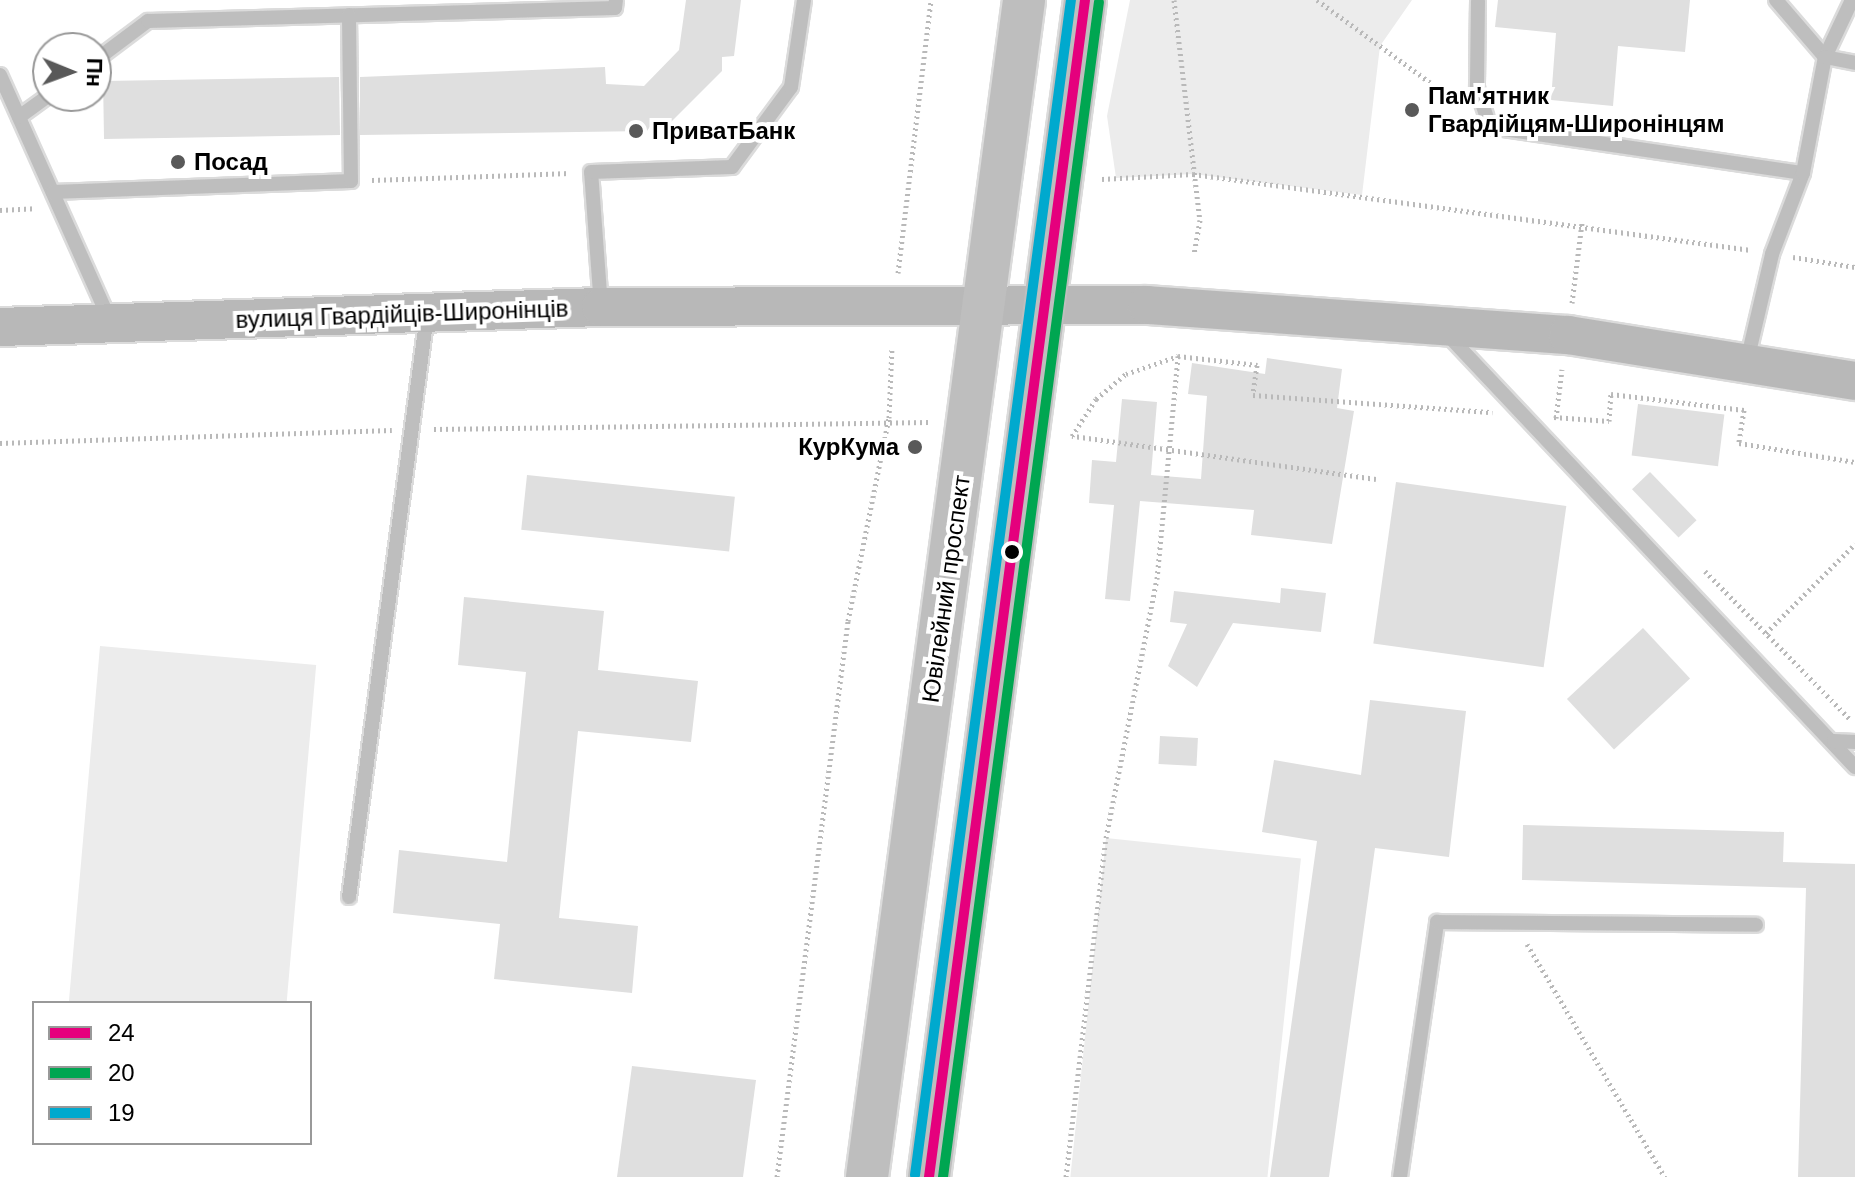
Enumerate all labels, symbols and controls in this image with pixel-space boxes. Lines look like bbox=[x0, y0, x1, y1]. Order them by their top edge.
north arrow bbox=[32, 32, 112, 112]
text: Пн bbox=[82, 58, 107, 87]
place label: Пам'ятник Гвардійцям-Широнінцям bbox=[1428, 82, 1724, 138]
marker: Пам'ятник Гвардійцям-Широнінцям bbox=[1403, 101, 1421, 119]
place label: ПриватБанк bbox=[652, 117, 795, 145]
marker: ПриватБанк bbox=[627, 122, 645, 140]
place label: Посад bbox=[194, 148, 268, 176]
marker: Посад bbox=[169, 153, 187, 171]
street label: вулиця Гвардійців-Широнінців bbox=[235, 294, 569, 334]
place label: КурКума bbox=[798, 433, 899, 461]
marker: КурКума bbox=[906, 438, 924, 456]
street label: Ювілейний проспект bbox=[916, 473, 976, 705]
unlabelled marker bbox=[1004, 544, 1020, 560]
legend bbox=[32, 1001, 312, 1145]
text: 24 bbox=[108, 1019, 135, 1046]
text: 20 bbox=[108, 1059, 135, 1086]
text: 19 bbox=[108, 1099, 135, 1126]

